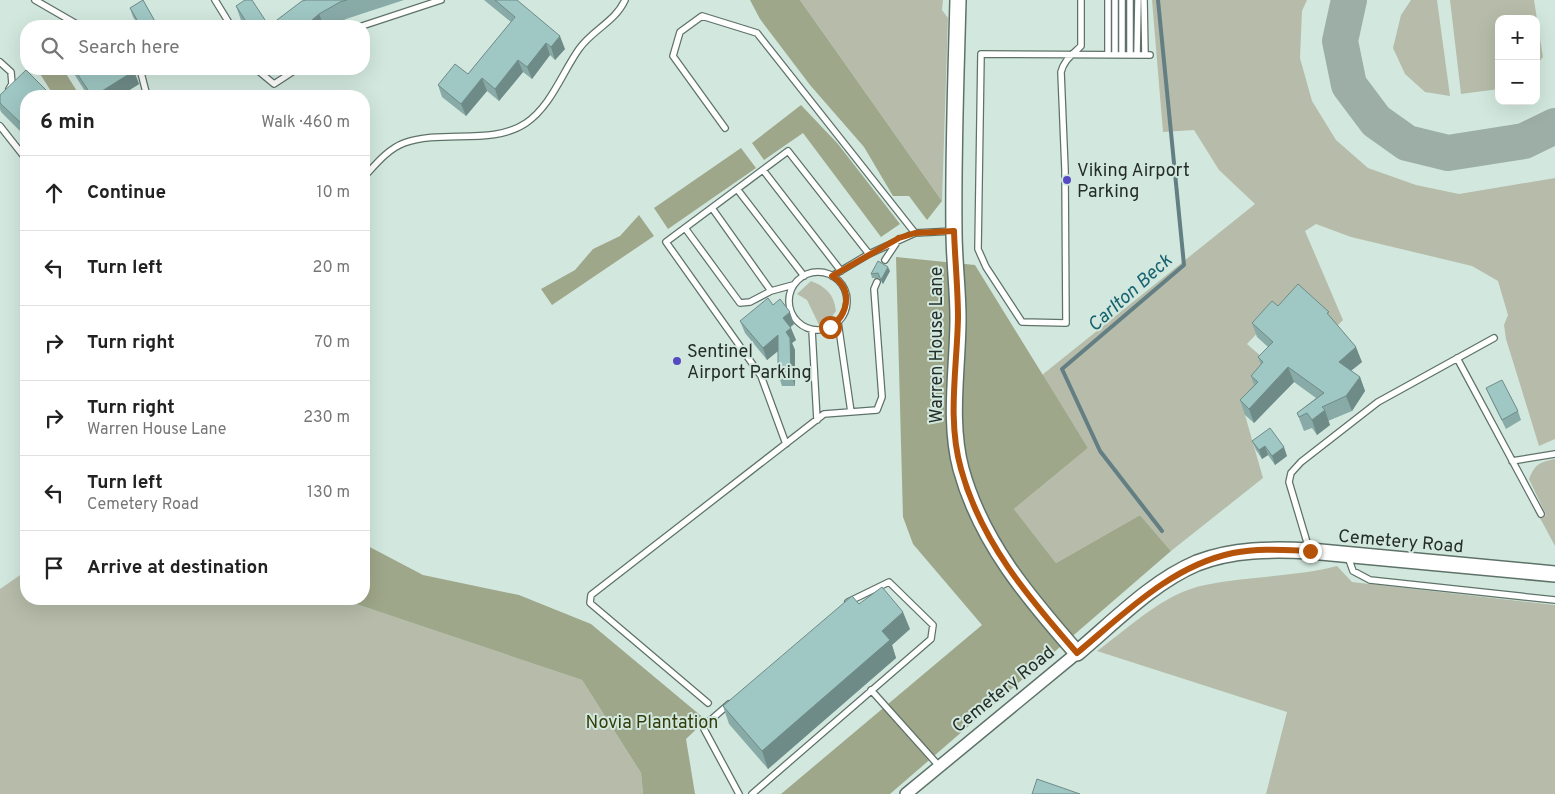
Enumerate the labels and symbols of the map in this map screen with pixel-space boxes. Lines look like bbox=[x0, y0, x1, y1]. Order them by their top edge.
place label: Viking Airport Parking bbox=[1077, 160, 1190, 204]
marker: Viking Airport Parking bbox=[1061, 174, 1073, 186]
water label: Carlton Beck bbox=[1083, 249, 1178, 338]
street label: Warren House Lane bbox=[926, 267, 949, 423]
route start bbox=[819, 316, 842, 339]
place label: Sentinel Airport Parking bbox=[687, 341, 812, 385]
marker: Sentinel Airport Parking bbox=[671, 355, 683, 367]
street label: Cemetery Road bbox=[1337, 526, 1464, 559]
route end bbox=[1299, 540, 1322, 563]
street label: Cemetery Road bbox=[948, 642, 1060, 739]
park label: Novia Plantation bbox=[586, 712, 718, 735]

